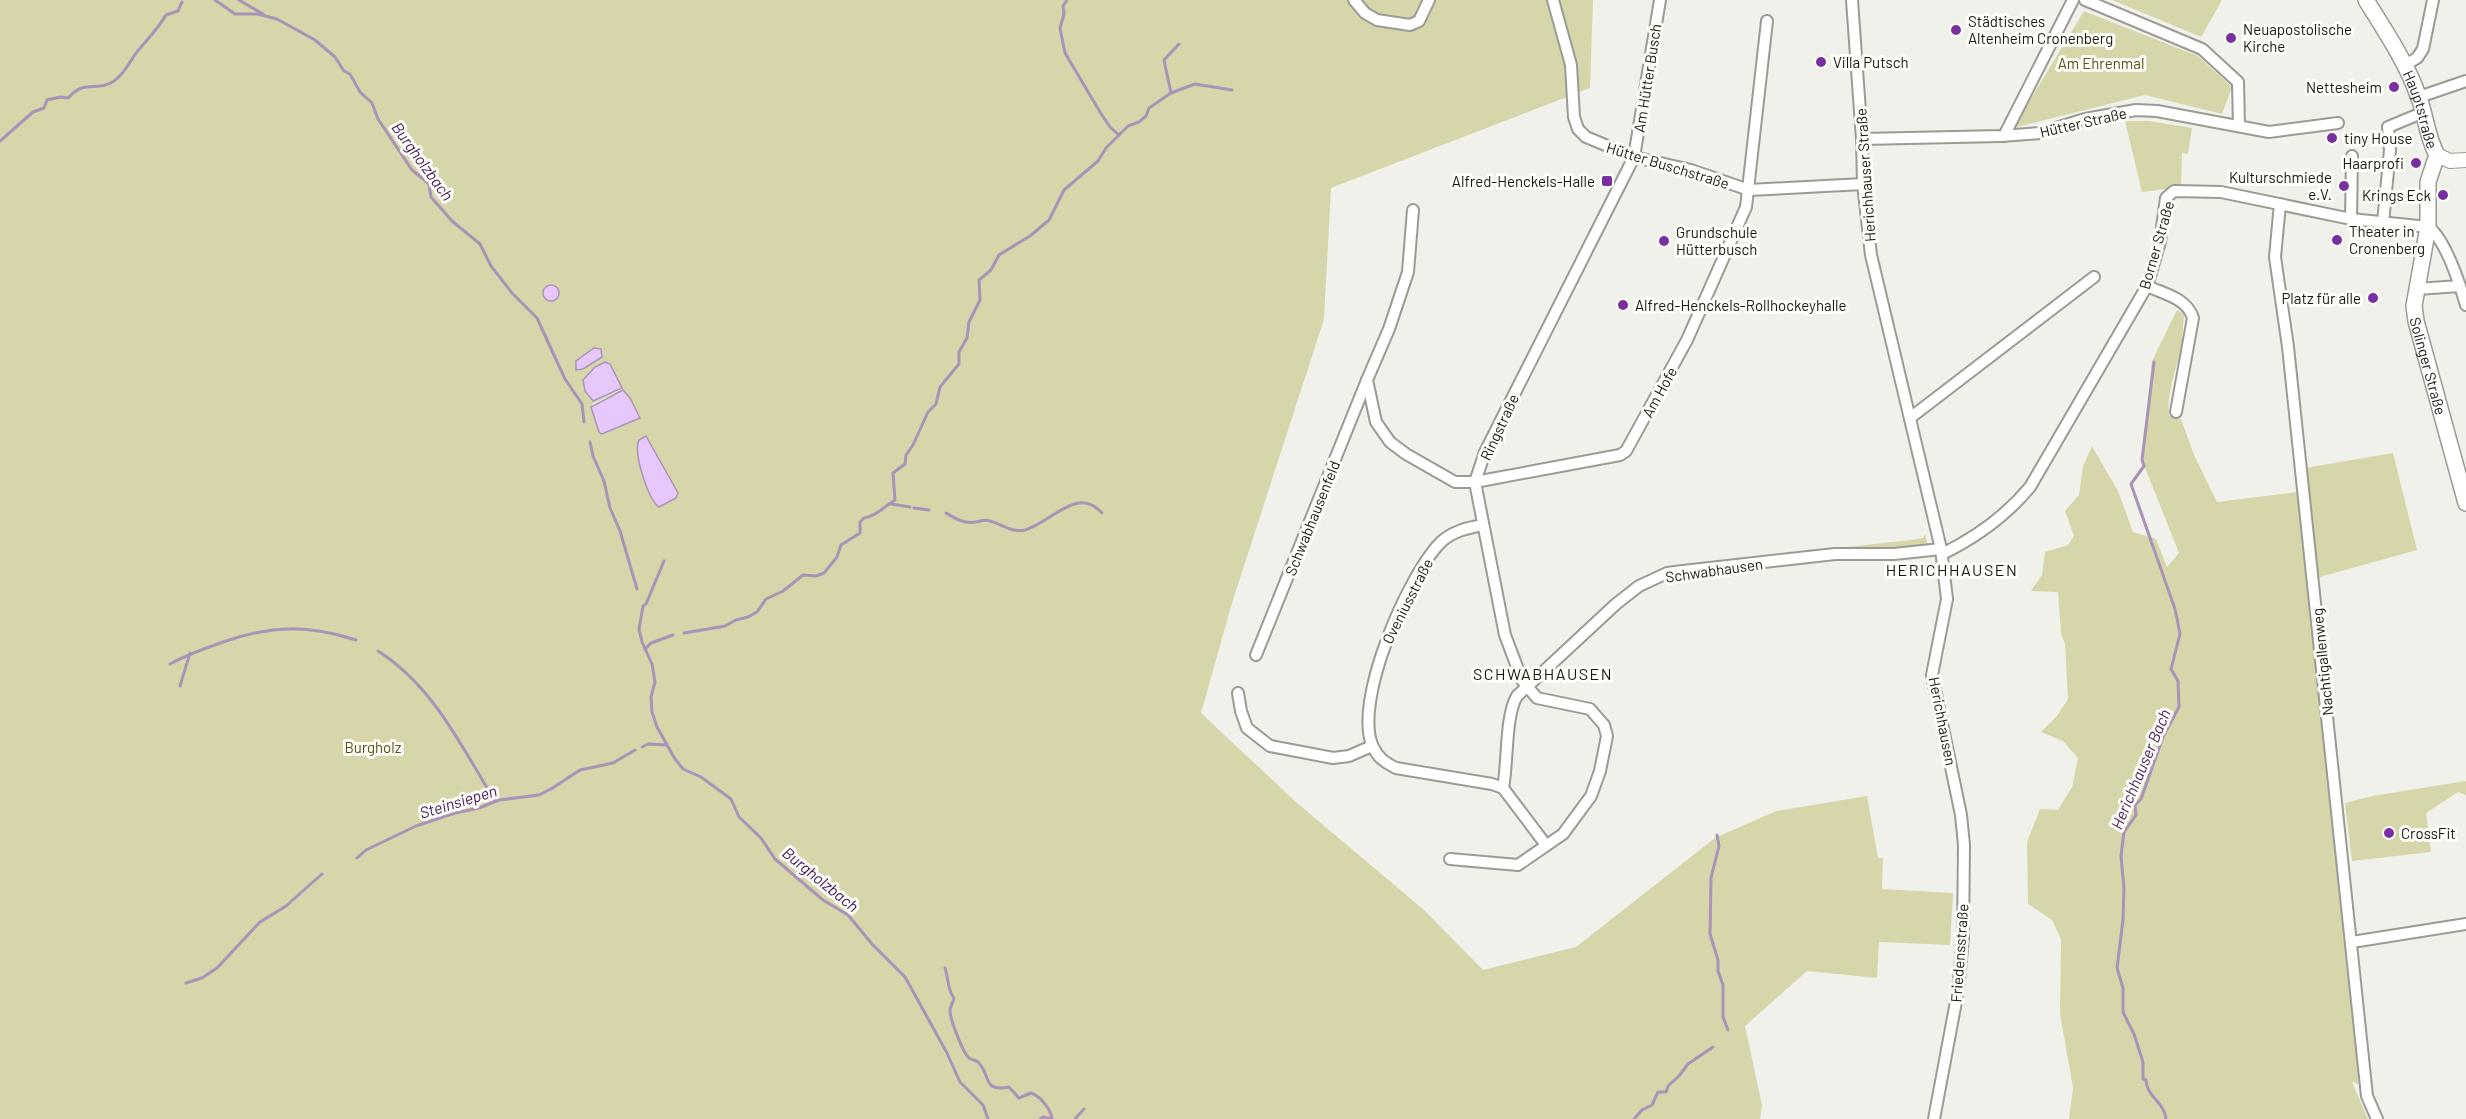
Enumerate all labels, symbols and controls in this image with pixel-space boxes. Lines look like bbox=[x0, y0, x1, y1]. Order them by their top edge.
place label: Städtisches Altenheim Cronenberg bbox=[1968, 12, 2113, 47]
place label: Neuapostolische Kirche bbox=[2243, 20, 2352, 55]
street label: Am Hütter Busch bbox=[1630, 22, 1664, 134]
marker: Städtisches Altenheim Cronenberg bbox=[1949, 23, 1963, 37]
marker: Neuapostolische Kirche bbox=[2224, 31, 2238, 45]
place label: Villa Putsch bbox=[1833, 53, 1909, 71]
park label: Am Ehrenmal bbox=[2058, 54, 2144, 72]
marker: Villa Putsch bbox=[1814, 55, 1828, 69]
street label: Hauptstraße bbox=[2400, 67, 2442, 151]
place label: Nettesheim bbox=[2306, 78, 2382, 96]
marker: Nettesheim bbox=[2387, 80, 2401, 94]
street label: Hütter Straße bbox=[2038, 103, 2128, 141]
street label: Herichhauser Straße bbox=[1851, 107, 1879, 243]
water label: Burgholzbach bbox=[388, 118, 458, 204]
place label: tiny House bbox=[2344, 129, 2412, 147]
marker: tiny House bbox=[2325, 131, 2339, 145]
street label: Hütter Buschstraße bbox=[1604, 138, 1732, 192]
place label: Haarprofi bbox=[2342, 154, 2404, 172]
marker: Haarprofi bbox=[2409, 156, 2423, 170]
place label: Kulturschmiede e.V. bbox=[2229, 168, 2332, 203]
place label: Alfred-Henckels-Halle bbox=[1452, 172, 1595, 190]
marker: Alfred-Henckels-Halle bbox=[1600, 174, 1614, 188]
marker: Kulturschmiede e.V. bbox=[2337, 179, 2351, 193]
place label: Krings Eck bbox=[2362, 186, 2431, 204]
marker: Krings Eck bbox=[2436, 188, 2450, 202]
street label: Borner Straße bbox=[2135, 199, 2177, 291]
place label: Theater in Cronenberg bbox=[2349, 222, 2425, 257]
place label: Grundschule Hütterbusch bbox=[1676, 223, 1757, 258]
marker: Theater in Cronenberg bbox=[2330, 233, 2344, 247]
marker: Grundschule Hütterbusch bbox=[1657, 234, 1671, 248]
place label: Platz für alle bbox=[2281, 289, 2361, 307]
marker: Platz für alle bbox=[2366, 291, 2380, 305]
place label: Alfred-Henckels-Rollhockeyhalle bbox=[1635, 296, 1847, 314]
marker: Alfred-Henckels-Rollhockeyhalle bbox=[1616, 298, 1630, 312]
street label: Solinger Straße bbox=[2406, 315, 2450, 417]
street label: Am Hofe bbox=[1638, 364, 1680, 420]
street label: Ringstraße bbox=[1476, 391, 1522, 463]
street label: Schwabhausenfeld bbox=[1281, 458, 1343, 578]
street label: Schwabhausen bbox=[1664, 554, 1764, 586]
street label: Oveniusstraße bbox=[1378, 555, 1436, 647]
district label: HERICHHAUSEN bbox=[1886, 560, 2018, 579]
street label: Nachtigallenweg bbox=[2307, 607, 2337, 717]
district label: SCHWABHAUSEN bbox=[1473, 664, 1613, 683]
street label: Herichhausen bbox=[1926, 675, 1960, 767]
water label: Herichhauser Bach bbox=[2106, 706, 2174, 832]
park label: Burgholz bbox=[345, 738, 402, 756]
water label: Steinsiepen bbox=[417, 780, 499, 822]
place label: CrossFit bbox=[2401, 824, 2456, 842]
marker: CrossFit bbox=[2382, 826, 2396, 840]
water label: Burgholzbach bbox=[779, 843, 863, 915]
street label: Friedensstraße bbox=[1947, 903, 1971, 1003]

